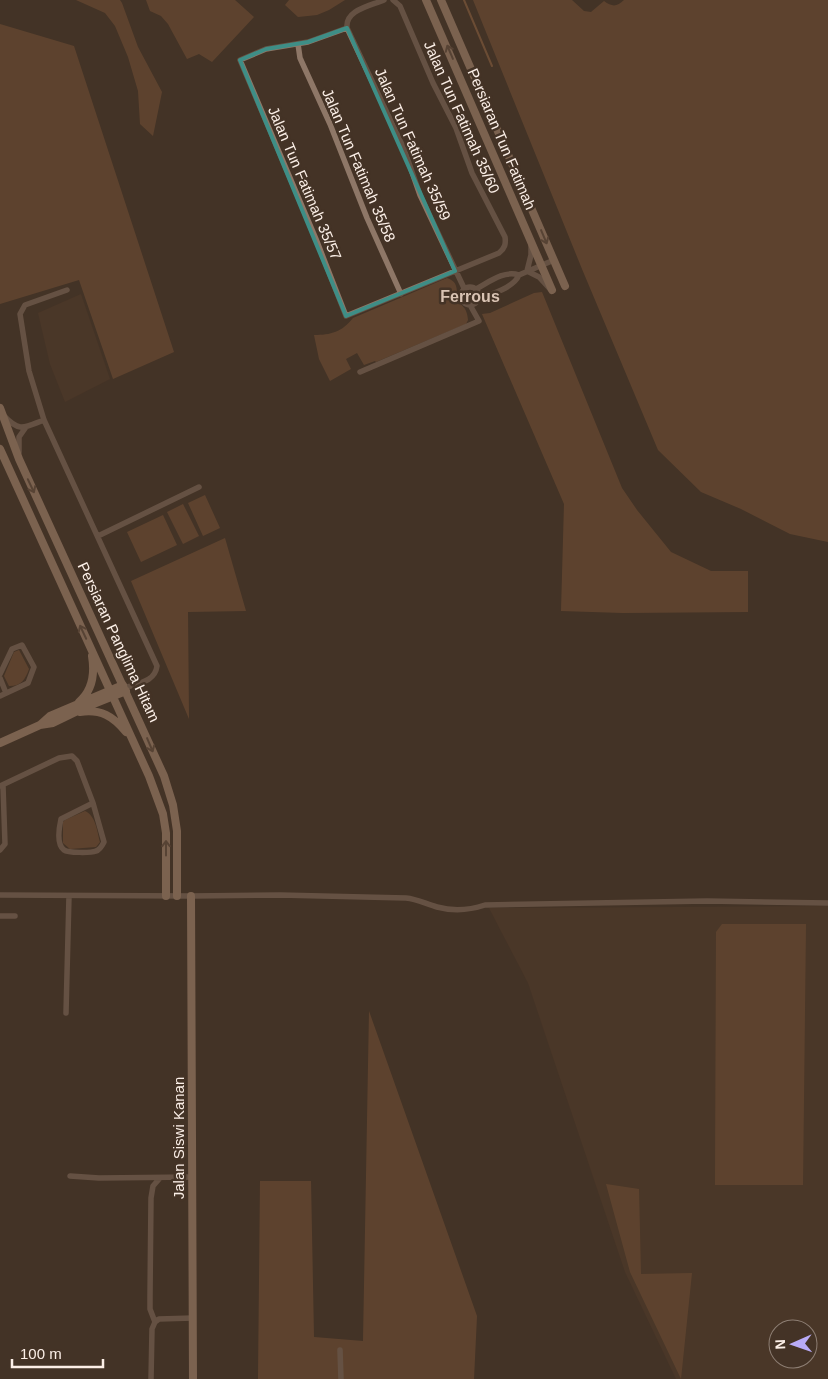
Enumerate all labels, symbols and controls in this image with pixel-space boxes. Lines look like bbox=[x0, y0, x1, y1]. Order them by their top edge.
street label: Jalan Tun Fatimah 35/60 bbox=[421, 38, 503, 196]
one-way arrow bbox=[444, 45, 454, 60]
street label: Jalan Tun Fatimah 35/59 bbox=[372, 65, 454, 223]
street label: Persiaran Tun Fatimah bbox=[465, 66, 539, 212]
street label: Jalan Tun Fatimah 35/58 bbox=[319, 86, 399, 244]
street label: Jalan Tun Fatimah 35/57 bbox=[265, 104, 345, 262]
one-way arrow bbox=[539, 229, 549, 244]
district label: Ferrous bbox=[440, 288, 500, 305]
one-way arrow bbox=[27, 478, 37, 493]
street label: Persiaran Panglima Hitam bbox=[74, 559, 164, 725]
one-way arrow bbox=[78, 625, 88, 640]
one-way arrow bbox=[146, 737, 156, 752]
one-way arrow bbox=[161, 840, 171, 856]
street label: Jalan Siswi Kanan bbox=[170, 1077, 187, 1199]
north arrow bbox=[768, 1319, 818, 1369]
scale bar bbox=[12, 1336, 104, 1368]
text: N bbox=[772, 1339, 788, 1350]
text: 100 m bbox=[20, 1345, 62, 1362]

